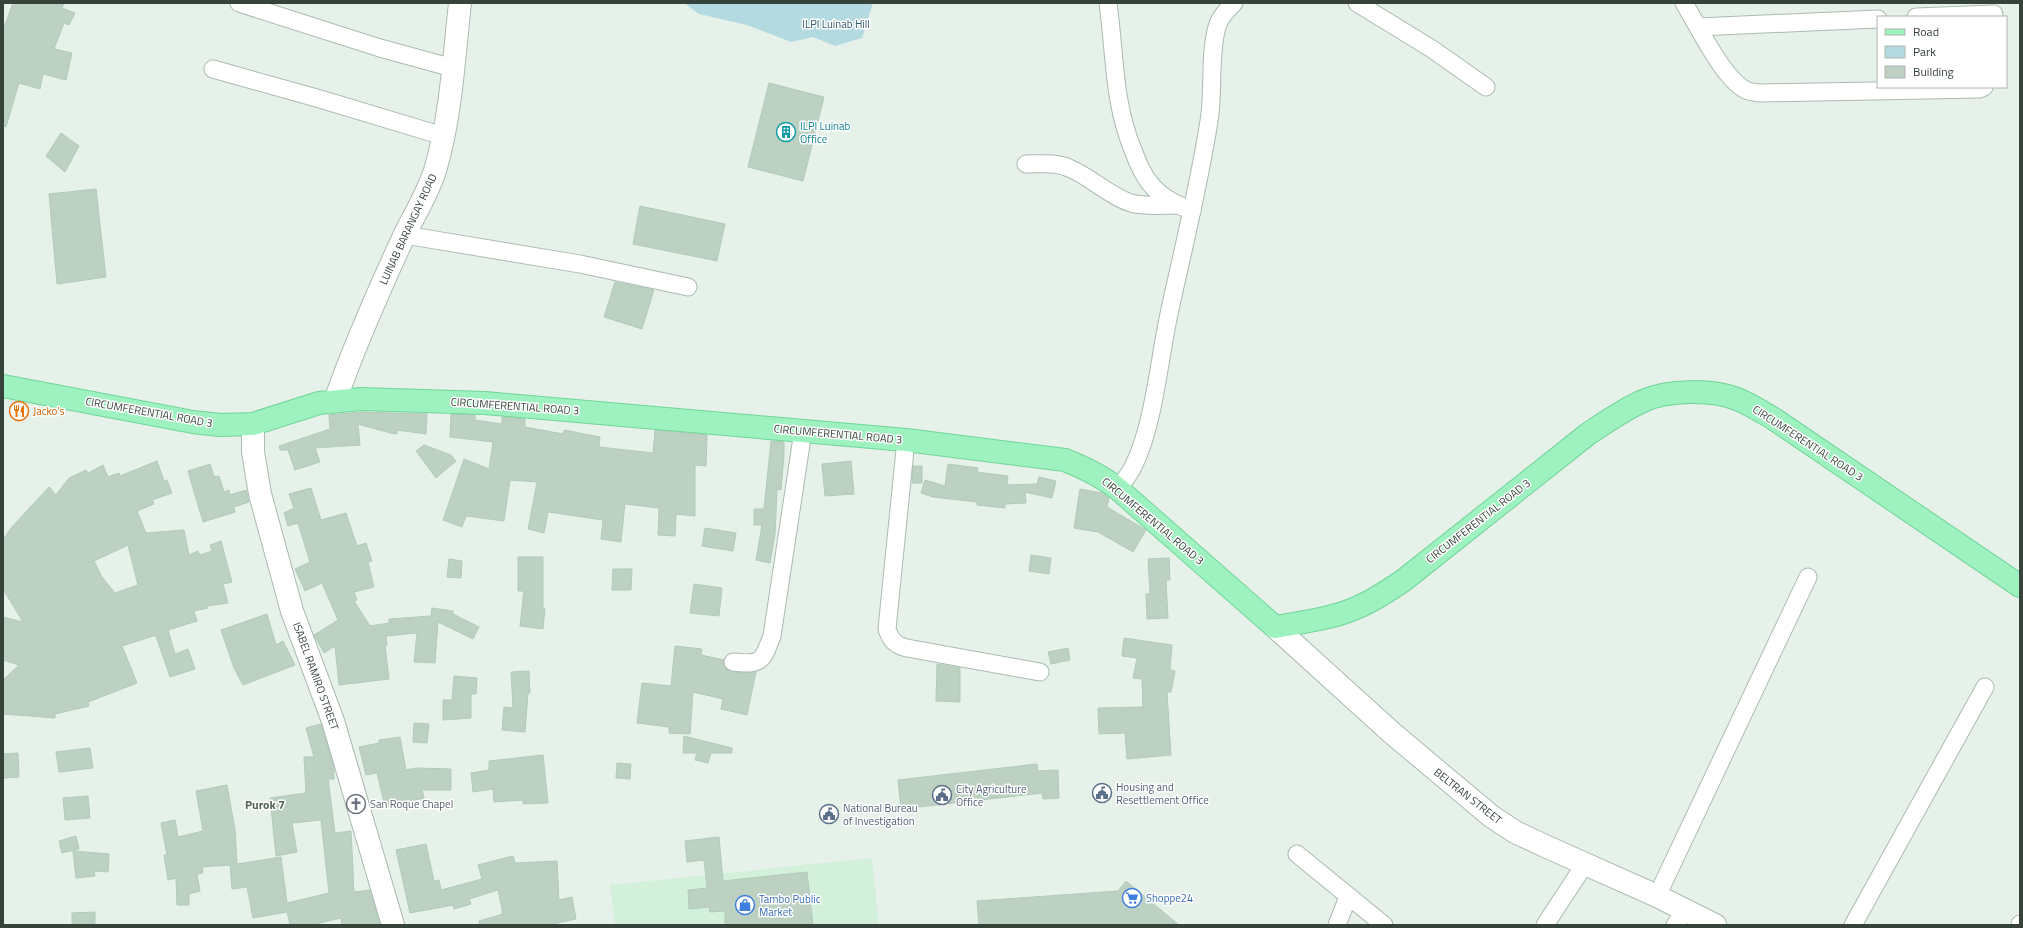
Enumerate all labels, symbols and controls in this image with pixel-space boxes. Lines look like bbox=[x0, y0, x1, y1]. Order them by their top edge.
park label: ILPI Luinab Hill bbox=[802, 16, 870, 32]
legend bbox=[1877, 16, 2007, 88]
text: Road bbox=[1913, 22, 1939, 41]
text: Park bbox=[1913, 42, 1936, 61]
text: Building bbox=[1913, 62, 1954, 81]
place label: ILPI Luinab Office bbox=[800, 118, 851, 147]
building icon: ILPI Luinab Office bbox=[775, 121, 797, 143]
street label: LUINAB BARANGAY ROAD bbox=[375, 171, 441, 287]
street label: CIRCUMFERENTIAL ROAD 3 bbox=[84, 393, 214, 431]
street label: CIRCUMFERENTIAL ROAD 3 bbox=[450, 394, 580, 418]
restaurant icon: Jacko's bbox=[8, 400, 30, 422]
street label: CIRCUMFERENTIAL ROAD 3 bbox=[1750, 401, 1866, 485]
place label: Jacko's bbox=[33, 403, 65, 419]
street label: CIRCUMFERENTIAL ROAD 3 bbox=[773, 420, 903, 448]
street label: CIRCUMFERENTIAL ROAD 3 bbox=[1099, 473, 1207, 569]
street label: CIRCUMFERENTIAL ROAD 3 bbox=[1422, 475, 1534, 567]
street label: ISABEL RAMIRO STREET bbox=[289, 620, 343, 732]
street label: BELTRAN STREET bbox=[1431, 764, 1506, 828]
place label: Housing and Resettlement Office bbox=[1116, 779, 1209, 808]
place label: City Agriculture Office bbox=[956, 781, 1027, 810]
public building icon: Housing and Resettlement Office bbox=[1091, 782, 1113, 804]
public building icon: City Agriculture Office bbox=[931, 784, 953, 806]
church icon: San Roque Chapel bbox=[345, 793, 367, 815]
district label: Purok 7 bbox=[245, 795, 285, 814]
place label: San Roque Chapel bbox=[370, 796, 453, 812]
place label: National Bureau of Investigation bbox=[843, 800, 918, 829]
public building icon: National Bureau of Investigation bbox=[818, 803, 840, 825]
supermarket icon: Shoppe24 bbox=[1121, 887, 1143, 909]
place label: Shoppe24 bbox=[1146, 890, 1193, 906]
place label: Tambo Public Market bbox=[759, 891, 821, 920]
shop icon: Tambo Public Market bbox=[734, 894, 756, 916]

